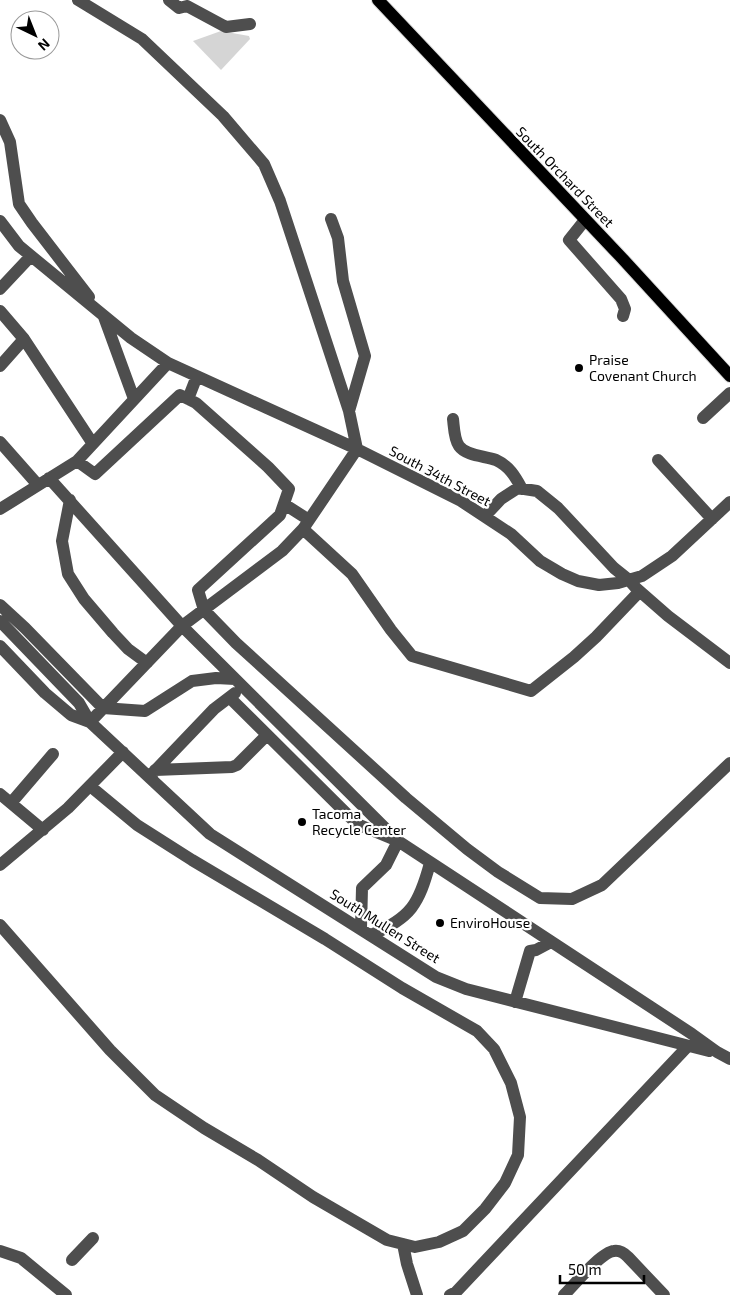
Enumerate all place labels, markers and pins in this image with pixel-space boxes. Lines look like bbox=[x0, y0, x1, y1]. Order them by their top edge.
place label: Praise Covenant Church bbox=[589, 351, 697, 384]
marker: Praise Covenant Church bbox=[573, 362, 585, 374]
place label: Tacoma Recycle Center bbox=[312, 805, 406, 838]
marker: Tacoma Recycle Center bbox=[296, 816, 308, 828]
place label: EnviroHouse bbox=[450, 914, 530, 931]
marker: EnviroHouse bbox=[434, 917, 446, 929]

